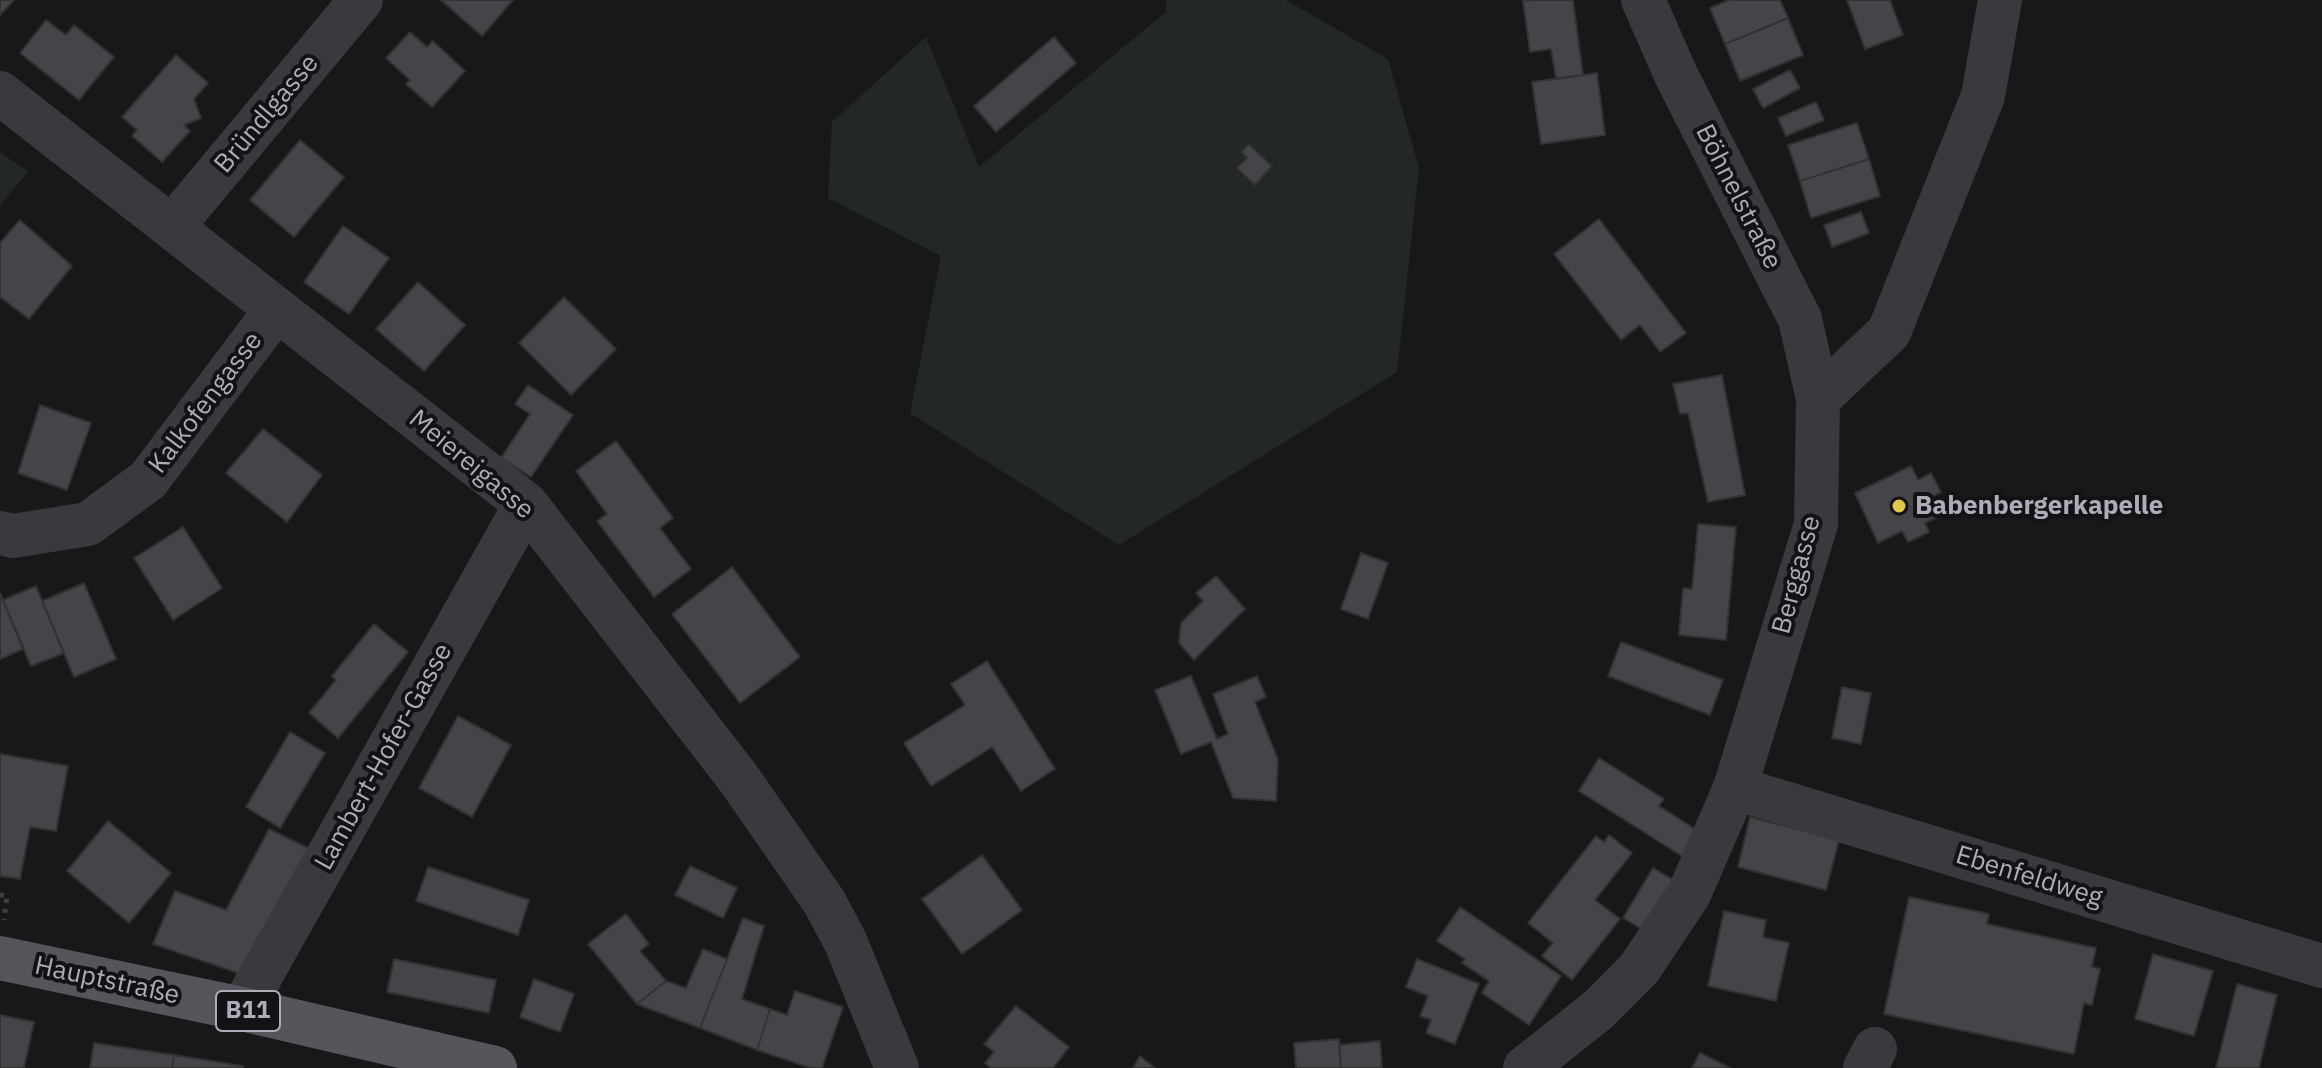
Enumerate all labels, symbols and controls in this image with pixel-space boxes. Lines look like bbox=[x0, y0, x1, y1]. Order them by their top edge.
street label: Bründlgasse bbox=[208, 48, 326, 180]
street label: Böhnelstraße bbox=[1688, 119, 1788, 275]
street label: Kalkofengasse bbox=[143, 326, 269, 480]
street label: Meiereigasse bbox=[402, 404, 540, 526]
place label: Babenbergerkapelle bbox=[1915, 490, 2163, 522]
marker: Babenbergerkapelle bbox=[1890, 497, 1908, 515]
street label: Berggasse bbox=[1766, 513, 1828, 637]
street label: Lambert-Hofer-Gasse bbox=[309, 638, 459, 876]
street label: Ebenfeldweg bbox=[1952, 840, 2106, 914]
street label: Hauptstraße bbox=[32, 950, 182, 1012]
road number: B11 bbox=[216, 991, 280, 1031]

